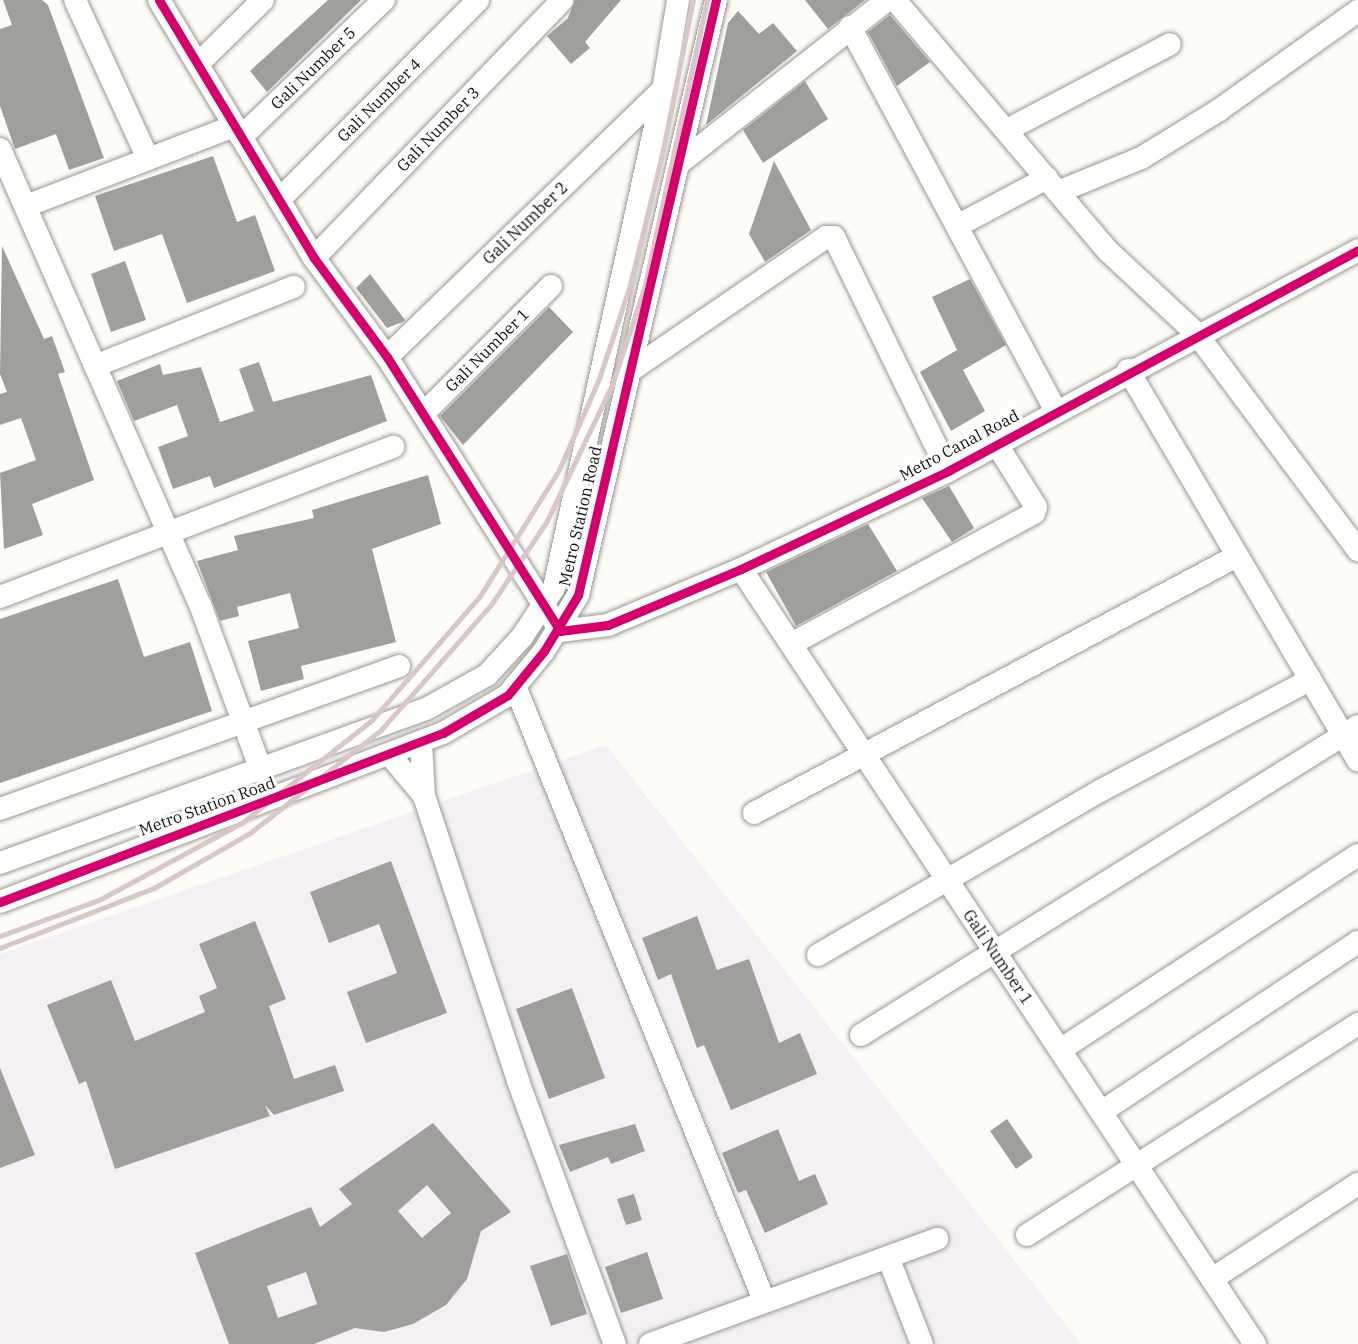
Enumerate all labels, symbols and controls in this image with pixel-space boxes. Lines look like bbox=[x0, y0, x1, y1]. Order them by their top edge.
street label: Gali Number 5 bbox=[267, 23, 359, 113]
street label: Gali Number 4 bbox=[333, 54, 425, 146]
street label: Gali Number 3 bbox=[393, 83, 483, 175]
street label: Gali Number 2 bbox=[479, 178, 571, 268]
street label: Gali Number 1 bbox=[441, 304, 533, 396]
street label: Metro Canal Road bbox=[896, 405, 1022, 485]
street label: Metro Station Road bbox=[555, 444, 605, 588]
street label: Metro Station Road bbox=[136, 772, 278, 840]
street label: Gali Number 1 bbox=[959, 906, 1037, 1008]

